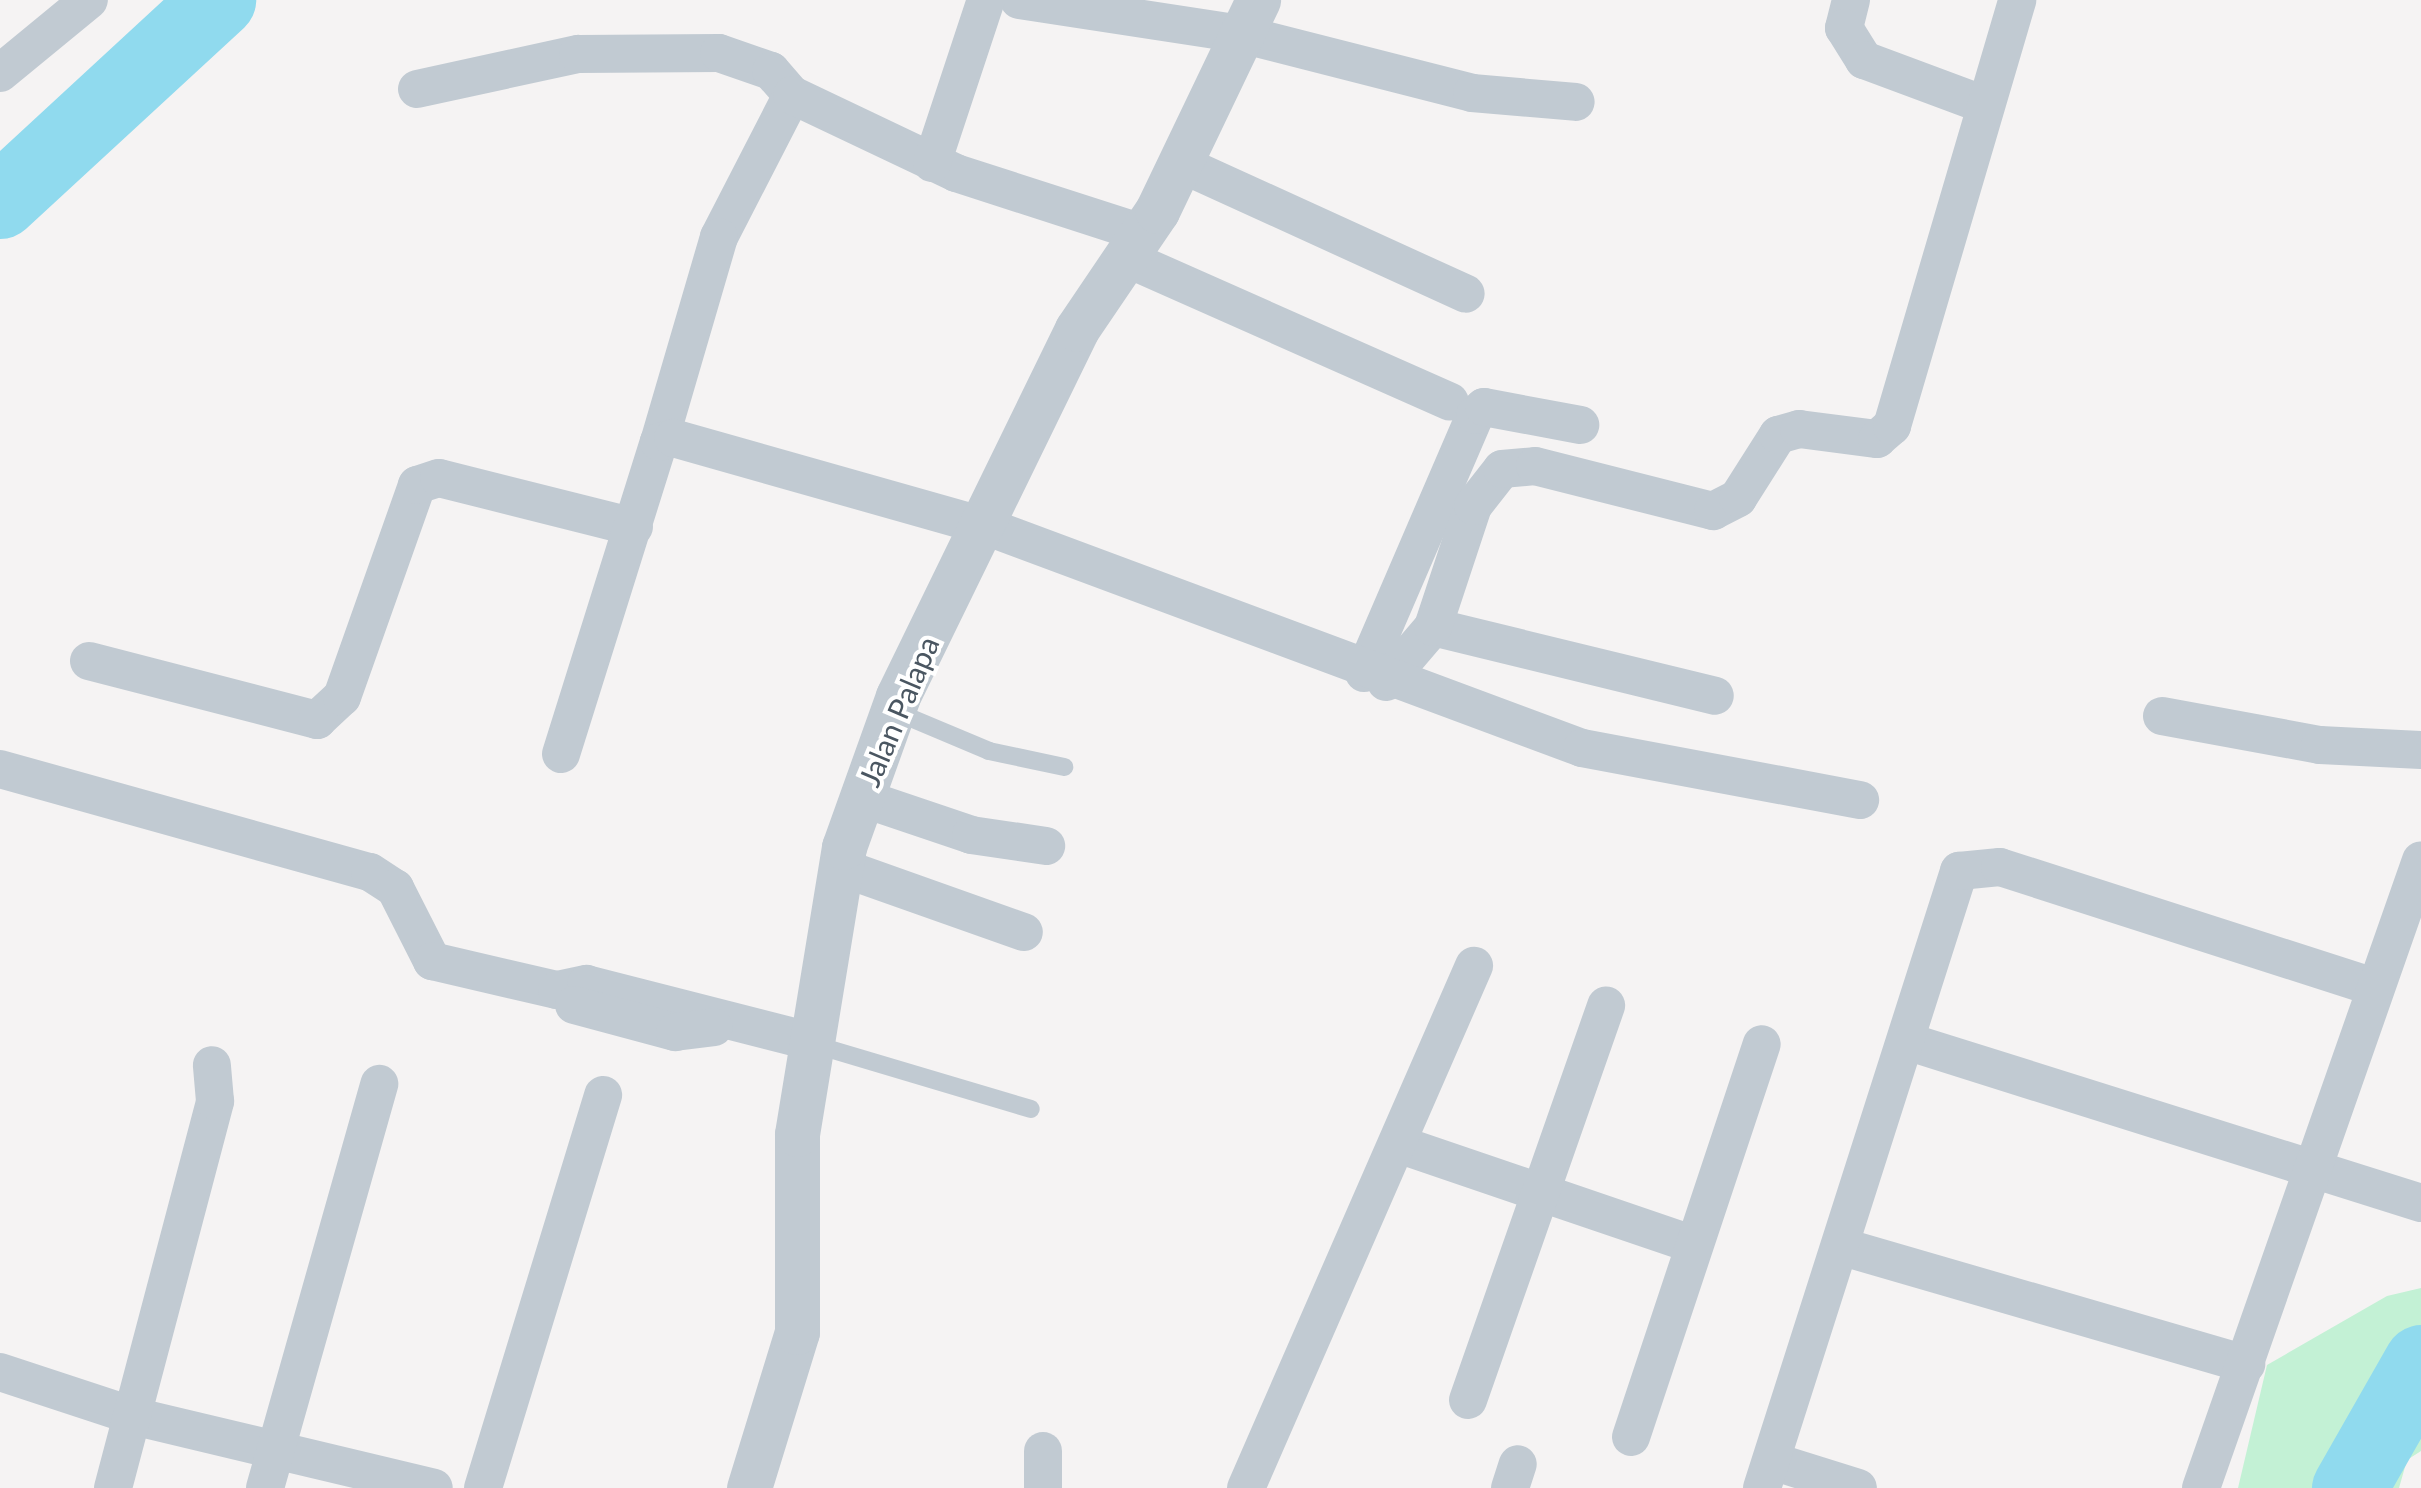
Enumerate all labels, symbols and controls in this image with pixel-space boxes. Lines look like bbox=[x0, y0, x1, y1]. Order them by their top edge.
street label: Jalan Palapa bbox=[850, 631, 946, 791]

